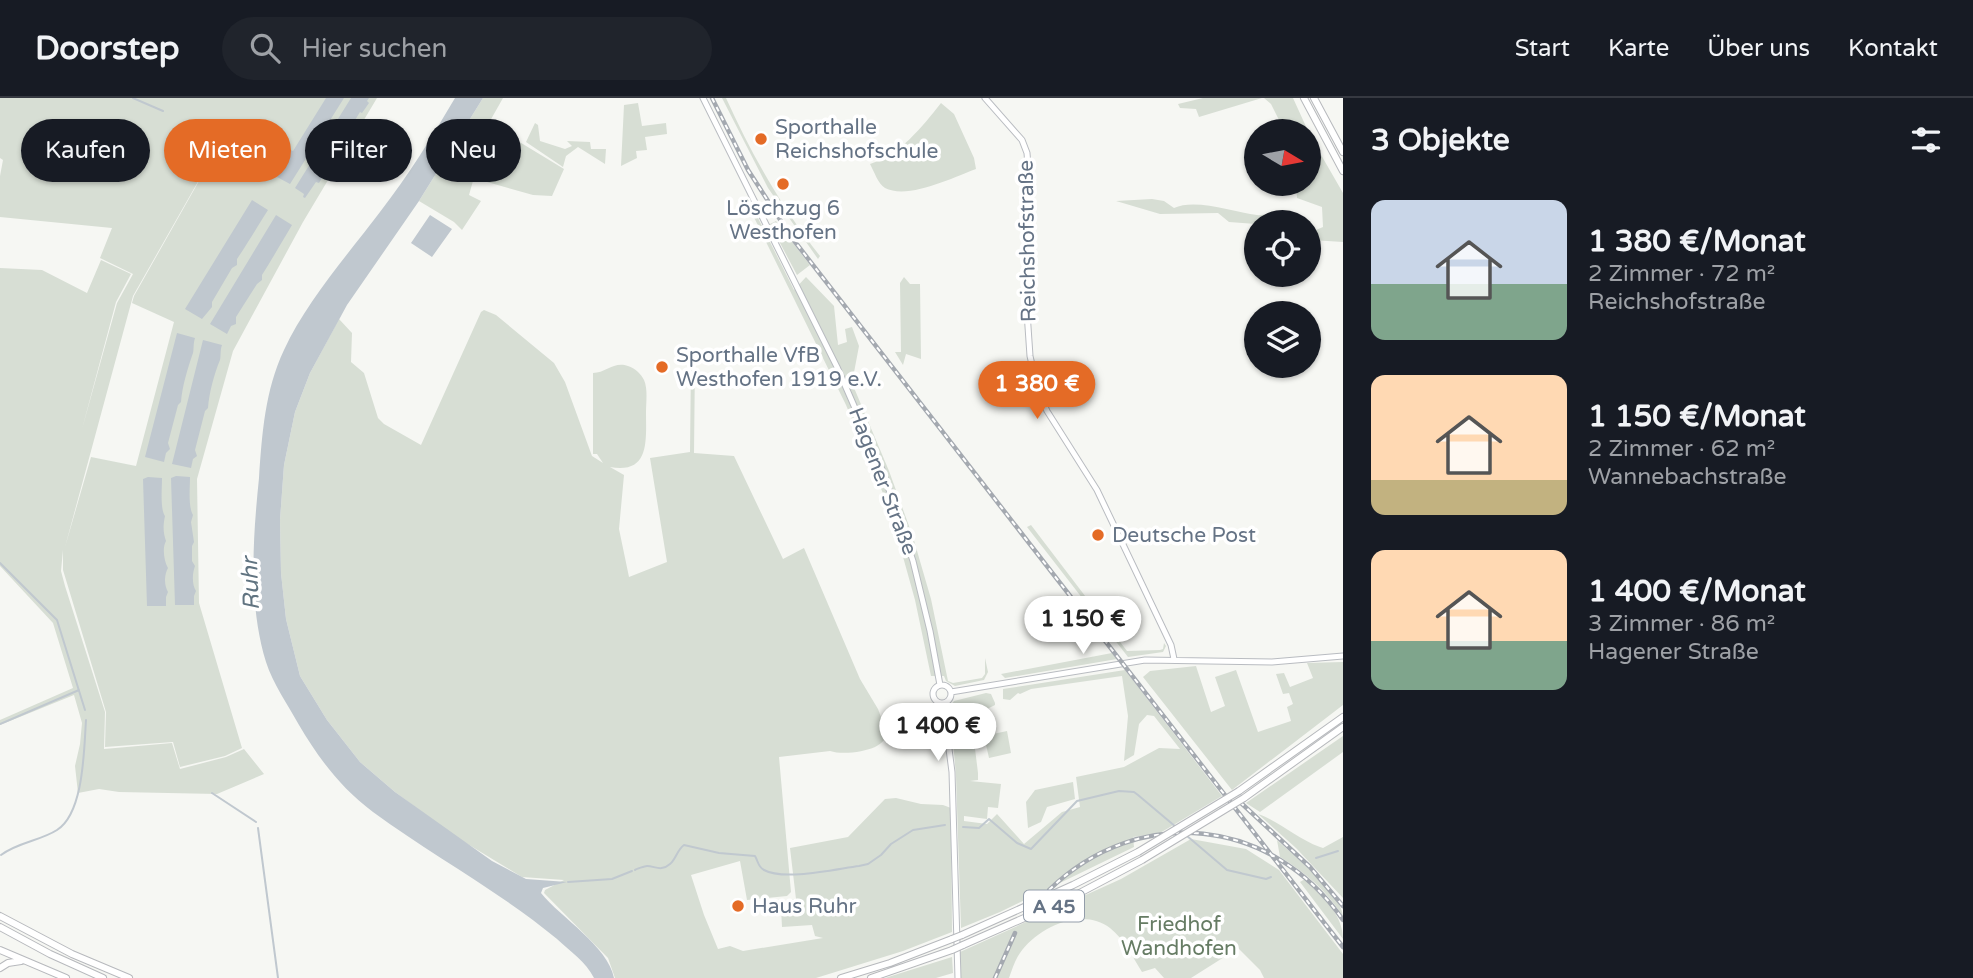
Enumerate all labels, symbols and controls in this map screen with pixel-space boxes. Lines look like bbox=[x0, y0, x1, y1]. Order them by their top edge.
search box bbox=[222, 17, 712, 80]
text: Doorstep bbox=[35, 29, 180, 68]
icon: search bbox=[246, 29, 284, 67]
text: Hier suchen bbox=[302, 33, 447, 64]
text: Start bbox=[1515, 34, 1570, 63]
text: Karte bbox=[1608, 34, 1669, 63]
text: Über uns bbox=[1707, 34, 1810, 63]
text: Kontakt bbox=[1848, 34, 1938, 63]
place label: Sporthalle Reichshofschule bbox=[775, 115, 939, 164]
chip: Kaufen bbox=[21, 119, 150, 182]
chip: Mieten bbox=[164, 119, 291, 182]
chip: Filter bbox=[305, 119, 412, 182]
chip: Neu bbox=[426, 119, 521, 182]
north arrow bbox=[1244, 119, 1321, 196]
map controls bbox=[1244, 119, 1321, 378]
icon: filters bbox=[1907, 121, 1945, 159]
text: 3 Objekte bbox=[1371, 122, 1510, 159]
marker: Sporthalle Reichshofschule bbox=[753, 131, 769, 147]
street label: Reichshofstraße bbox=[1014, 160, 1041, 322]
marker: Löschzug 6 Westhofen bbox=[775, 176, 791, 192]
place label: Löschzug 6 Westhofen bbox=[726, 196, 840, 245]
button: locate bbox=[1244, 210, 1321, 287]
text: 1 380 €/Monat bbox=[1588, 223, 1806, 260]
icon: home bbox=[1427, 228, 1511, 312]
text: 2 Zimmer · 72 m² bbox=[1588, 260, 1775, 288]
text: Reichshofstraße bbox=[1588, 288, 1766, 316]
button: layers bbox=[1244, 301, 1321, 378]
place label: Sporthalle VfB Westhofen 1919 e.V. bbox=[676, 343, 882, 392]
marker: Sporthalle VfB Westhofen 1919 e.V. bbox=[654, 359, 670, 375]
pin: 1 380 € bbox=[972, 362, 1102, 421]
text: 1 380 € bbox=[994, 370, 1080, 398]
text: 1 150 €/Monat bbox=[1588, 398, 1806, 435]
icon: home bbox=[1427, 403, 1511, 487]
street label: Hagener Straße bbox=[843, 404, 922, 559]
text: 2 Zimmer · 62 m² bbox=[1588, 435, 1775, 463]
text: Wannebachstraße bbox=[1588, 463, 1786, 491]
place label: Deutsche Post bbox=[1112, 523, 1256, 548]
marker: Deutsche Post bbox=[1090, 527, 1106, 543]
water label: Ruhr bbox=[236, 554, 266, 611]
text: 1 400 €/Monat bbox=[1588, 573, 1806, 610]
icon: home bbox=[1427, 578, 1511, 662]
pin: 1 150 € bbox=[1018, 596, 1148, 656]
text: 1 150 € bbox=[1040, 605, 1126, 633]
text: 3 Zimmer · 86 m² bbox=[1588, 610, 1775, 638]
text: Hagener Straße bbox=[1588, 638, 1759, 666]
pin: 1 400 € bbox=[873, 704, 1003, 763]
text: 1 400 € bbox=[895, 712, 981, 740]
road number: A 45 bbox=[1024, 890, 1084, 922]
place label: Haus Ruhr bbox=[752, 894, 856, 919]
marker: Haus Ruhr bbox=[730, 898, 746, 914]
park label: Friedhof Wandhofen bbox=[1121, 912, 1237, 961]

